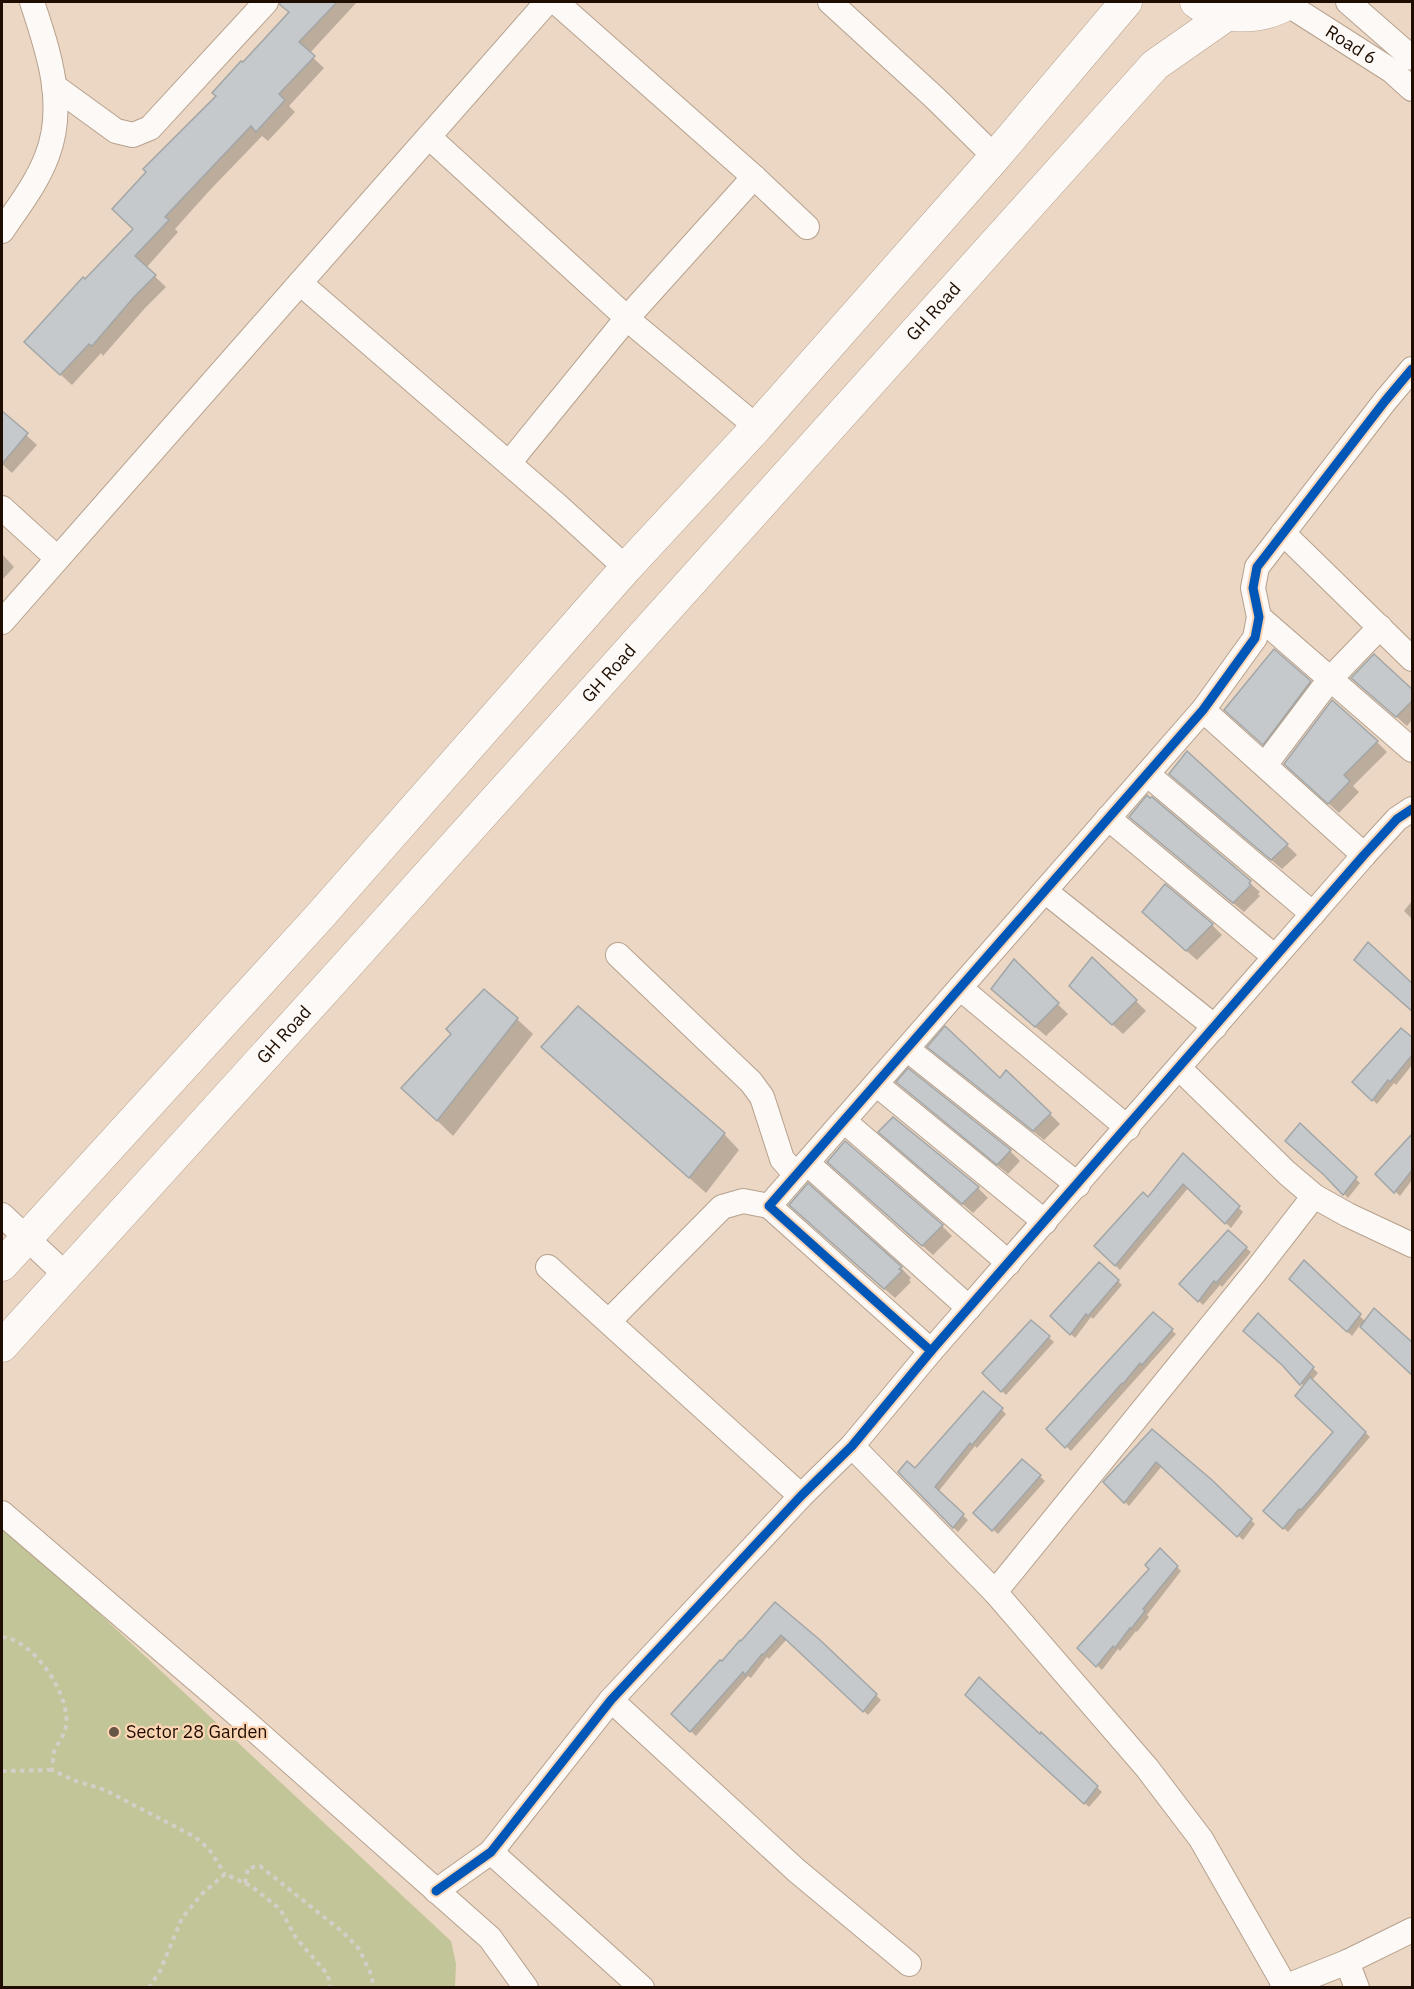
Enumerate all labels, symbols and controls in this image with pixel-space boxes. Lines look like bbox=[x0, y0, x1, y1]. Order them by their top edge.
street label: Road 6 bbox=[1321, 20, 1381, 69]
street label: GH Road bbox=[901, 277, 965, 345]
street label: GH Road bbox=[576, 639, 641, 707]
street label: GH Road bbox=[251, 1000, 316, 1068]
place label: Sector 28 Garden bbox=[126, 1720, 268, 1743]
marker: Sector 28 Garden bbox=[107, 1725, 121, 1739]

